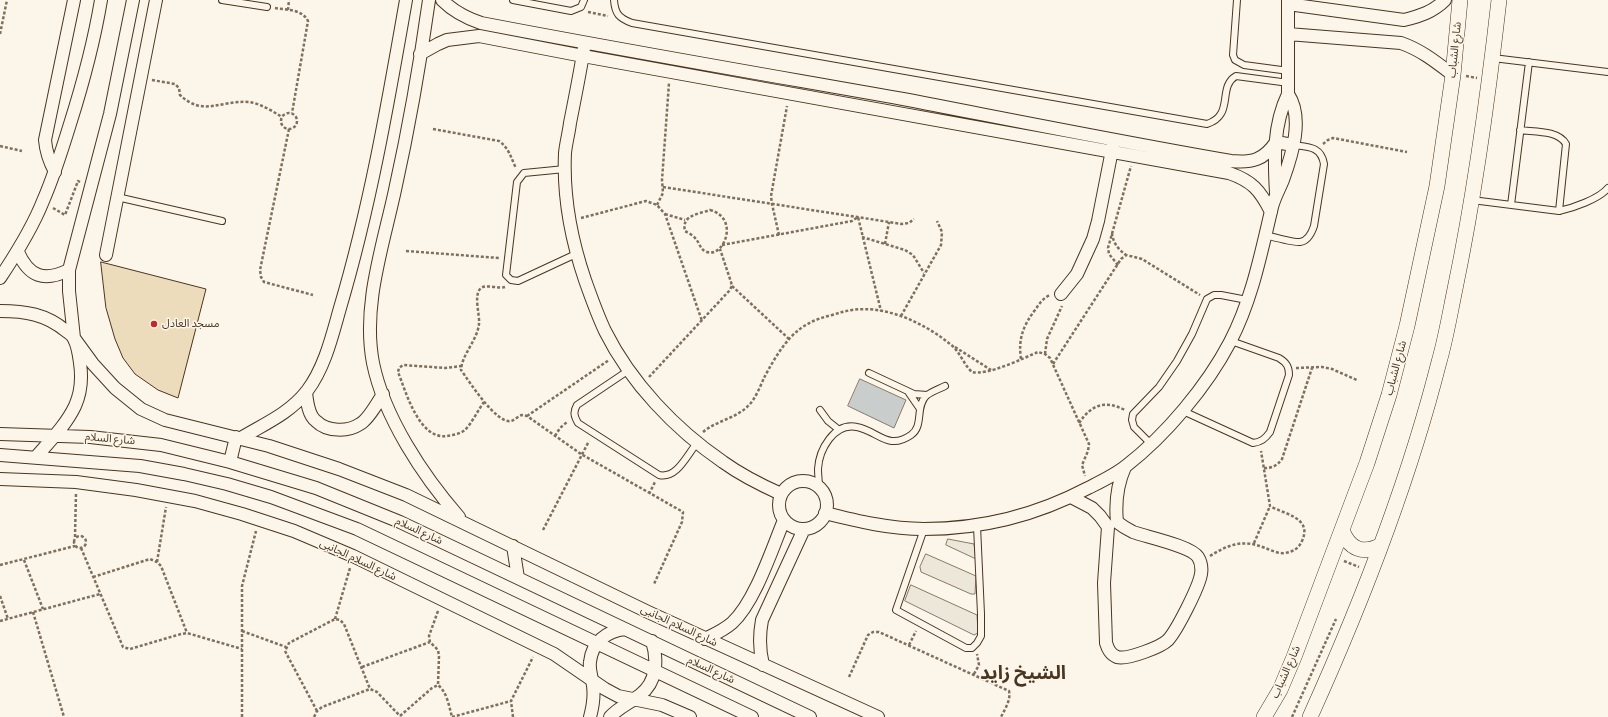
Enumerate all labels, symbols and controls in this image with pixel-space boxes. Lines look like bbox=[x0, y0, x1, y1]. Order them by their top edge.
street label: شارع الشباب bbox=[1445, 21, 1465, 79]
place label: مسجد العادل bbox=[162, 317, 219, 331]
marker: مسجد العادل bbox=[149, 319, 159, 329]
street label: شارع الشباب bbox=[1382, 339, 1410, 397]
street label: شارع السلام bbox=[84, 430, 136, 448]
street label: شارع السلام bbox=[393, 514, 445, 548]
street label: شارع السلام الجانبى bbox=[318, 536, 398, 584]
street label: شارع السلام الجانبى bbox=[639, 602, 719, 650]
street label: شارع الشباب bbox=[1269, 644, 1303, 700]
street label: شارع السلام bbox=[685, 653, 737, 687]
district label: الشيخ زايد bbox=[980, 663, 1066, 685]

